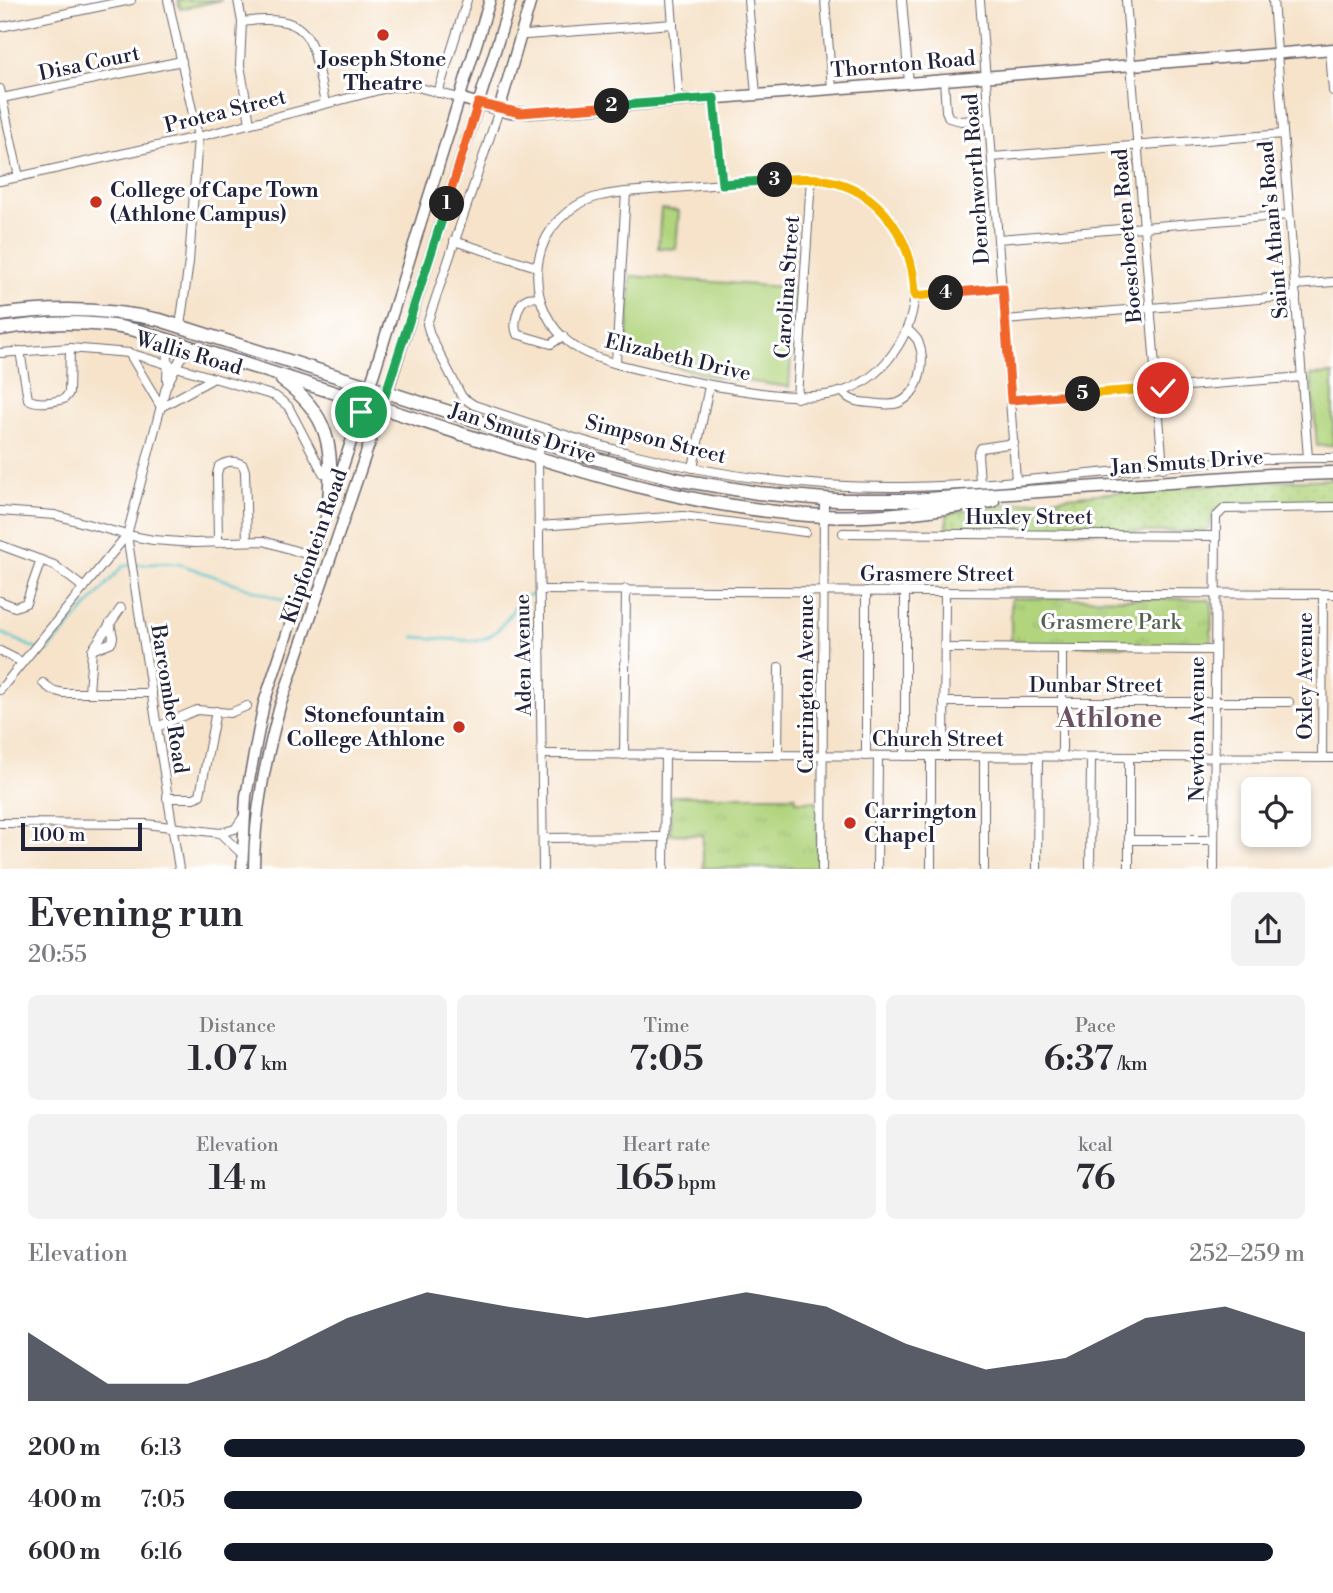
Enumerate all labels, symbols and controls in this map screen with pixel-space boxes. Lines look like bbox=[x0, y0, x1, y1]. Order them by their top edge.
marker: Joseph Stone Theatre bbox=[375, 27, 391, 43]
street label: Disa Court bbox=[36, 40, 143, 87]
street label: Thornton Road bbox=[830, 46, 977, 84]
place label: Joseph Stone Theatre bbox=[317, 47, 446, 97]
street label: Protea Street bbox=[162, 84, 289, 140]
pin: 2 bbox=[594, 88, 630, 124]
text: 2 bbox=[606, 93, 617, 117]
street label: Denchworth Road bbox=[958, 93, 996, 265]
street label: Saint Athan's Road bbox=[1253, 140, 1295, 320]
street label: Boeschoeten Road bbox=[1107, 147, 1149, 325]
pin: 3 bbox=[758, 162, 792, 198]
text: 3 bbox=[769, 167, 780, 191]
place label: College of Cape Town (Athlone Campus) bbox=[110, 178, 319, 228]
pin: 1 bbox=[430, 186, 464, 222]
text: 1 bbox=[442, 191, 451, 215]
marker: College of Cape Town (Athlone Campus) bbox=[88, 194, 104, 210]
street label: Carolina Street bbox=[770, 214, 806, 359]
pin: 4 bbox=[928, 276, 964, 310]
text: 4 bbox=[939, 280, 952, 304]
street label: Wallis Road bbox=[131, 326, 245, 382]
street label: Elizabeth Drive bbox=[602, 329, 753, 387]
pin bbox=[1133, 358, 1193, 418]
icon: check bbox=[1144, 369, 1182, 407]
pin: 5 bbox=[1066, 376, 1100, 412]
text: 5 bbox=[1077, 381, 1088, 405]
pin bbox=[331, 382, 391, 442]
icon: arrive bbox=[342, 393, 380, 431]
street label: Jan Smuts Drive bbox=[445, 398, 600, 470]
street label: Simpson Street bbox=[583, 410, 729, 470]
street label: Jan Smuts Drive bbox=[1109, 445, 1264, 481]
street label: Klipfontein Road bbox=[276, 465, 354, 627]
street label: Huxley Street bbox=[965, 505, 1093, 531]
street label: Grasmere Street bbox=[860, 562, 1015, 588]
street label: Aden Avenue bbox=[510, 593, 538, 718]
street label: Carrington Avenue bbox=[794, 594, 820, 774]
park label: Grasmere Park bbox=[1041, 610, 1182, 636]
street label: Oxley Avenue bbox=[1293, 612, 1319, 740]
street label: Barcombe Road bbox=[144, 622, 194, 776]
street label: Newton Avenue bbox=[1185, 656, 1211, 802]
street label: Dunbar Street bbox=[1029, 673, 1163, 699]
district label: Athlone bbox=[1055, 701, 1162, 736]
place label: Stonefountain College Athlone bbox=[287, 703, 445, 753]
marker: Stonefountain College Athlone bbox=[451, 719, 467, 735]
street label: Church Street bbox=[872, 727, 1005, 753]
map controls bbox=[1241, 777, 1311, 847]
button: locate bbox=[1241, 777, 1311, 847]
place label: Carrington Chapel bbox=[864, 799, 977, 849]
marker: Carrington Chapel bbox=[842, 815, 858, 831]
scale bar bbox=[21, 820, 142, 851]
text: 100 m bbox=[32, 823, 85, 847]
text: Evening run bbox=[28, 891, 243, 938]
button: share bbox=[1231, 892, 1305, 966]
text: 20:55 bbox=[28, 941, 87, 969]
text: Distance bbox=[199, 1014, 276, 1038]
text: Time bbox=[644, 1014, 689, 1038]
text: Pace bbox=[1075, 1014, 1116, 1038]
text: 1.07 bbox=[187, 1038, 257, 1081]
text: 7:05 bbox=[629, 1038, 704, 1081]
text: 6:37 bbox=[1043, 1038, 1114, 1081]
text: km bbox=[257, 1052, 288, 1076]
text: /km bbox=[1114, 1052, 1148, 1076]
text: Elevation bbox=[196, 1133, 279, 1157]
text: Heart rate bbox=[623, 1133, 710, 1157]
text: kcal bbox=[1078, 1133, 1113, 1157]
text: 14 bbox=[209, 1157, 246, 1200]
text: 165 bbox=[616, 1157, 674, 1200]
text: 76 bbox=[1075, 1157, 1116, 1200]
text: m bbox=[246, 1171, 266, 1195]
text: bpm bbox=[674, 1171, 717, 1195]
text: Elevation bbox=[28, 1240, 128, 1268]
text: 252–259 m bbox=[1189, 1240, 1305, 1268]
text: 200 m bbox=[28, 1434, 100, 1462]
text: 6:13 bbox=[140, 1434, 182, 1462]
text: 400 m bbox=[28, 1486, 101, 1514]
text: 7:05 bbox=[140, 1486, 185, 1514]
text: 600 m bbox=[28, 1538, 101, 1566]
text: 6:16 bbox=[140, 1538, 182, 1566]

